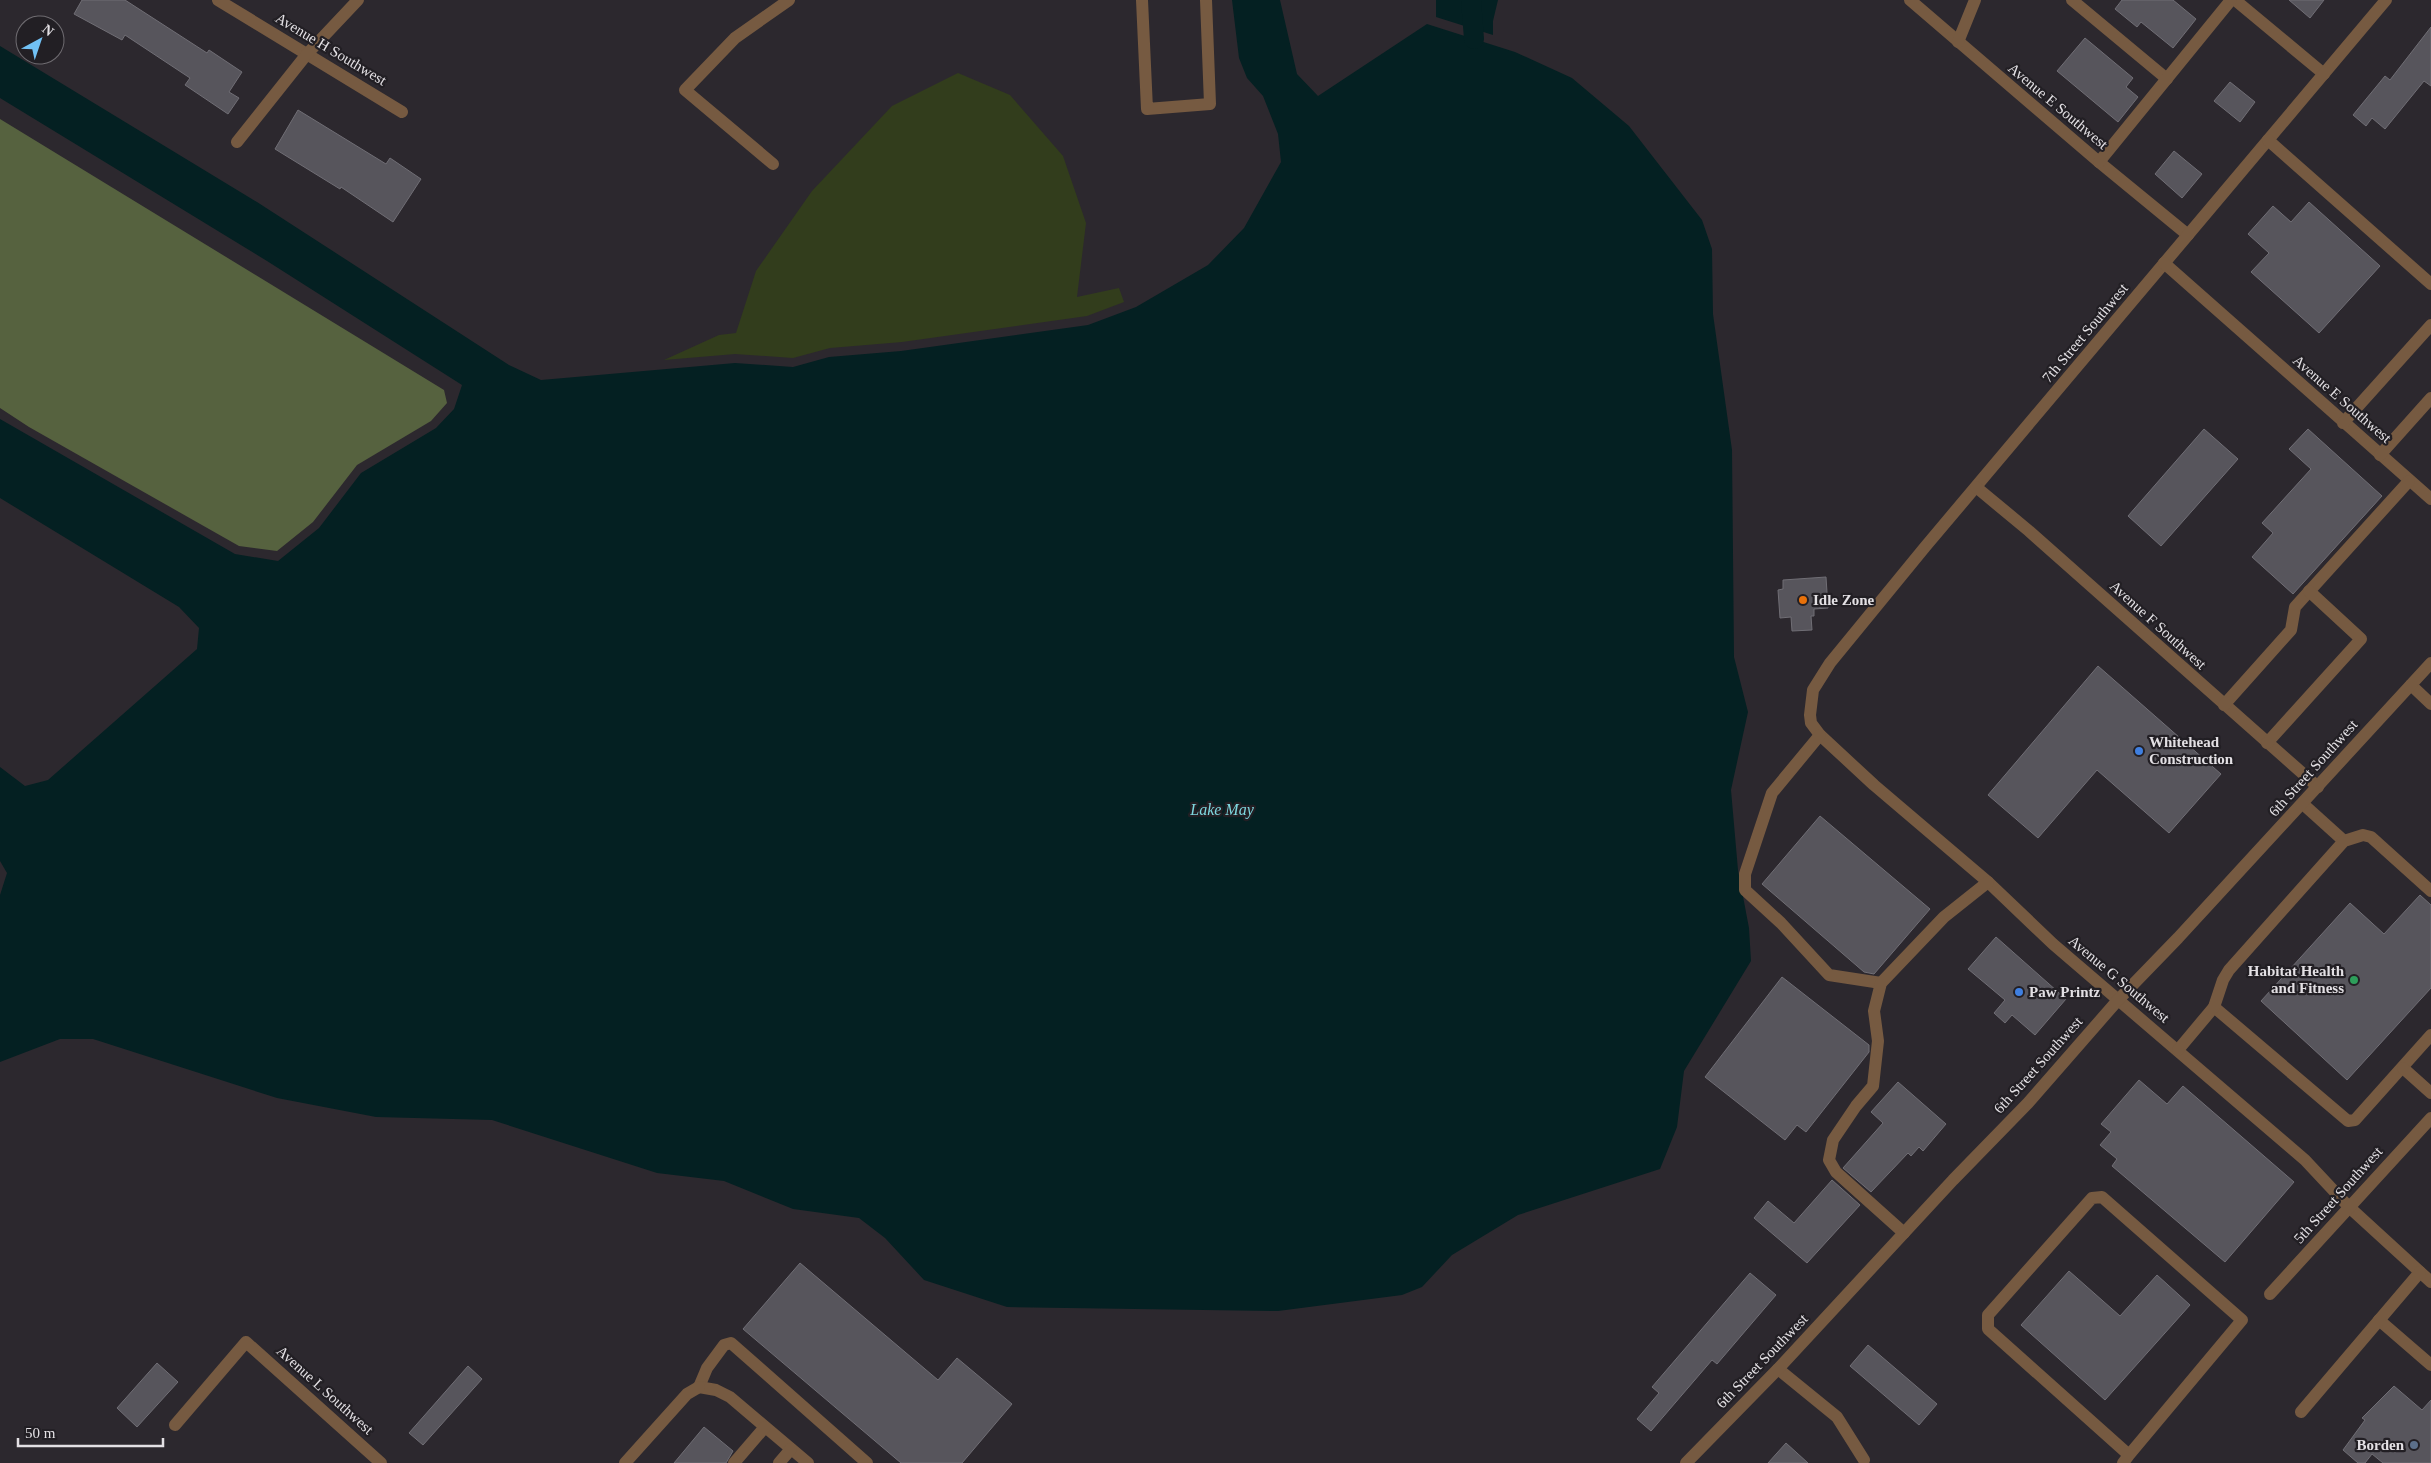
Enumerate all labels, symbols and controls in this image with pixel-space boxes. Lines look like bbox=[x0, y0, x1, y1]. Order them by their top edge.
street label: Avenue H Southwest bbox=[273, 10, 390, 89]
north arrow bbox=[15, 15, 65, 65]
text: N bbox=[39, 21, 57, 39]
street label: Avenue E Southwest bbox=[2005, 60, 2112, 153]
street label: 7th Street Southwest bbox=[2039, 280, 2132, 386]
street label: Avenue E Southwest bbox=[2290, 352, 2395, 446]
street label: Avenue F Southwest bbox=[2107, 578, 2210, 673]
place label: Idle Zone bbox=[1813, 592, 1875, 608]
marker: Idle Zone bbox=[1797, 594, 1809, 606]
street label: 6th Street Southwest bbox=[2266, 716, 2361, 819]
place label: Whitehead Construction bbox=[2149, 734, 2234, 767]
marker: Whitehead Construction bbox=[2133, 745, 2145, 757]
water label: Lake May bbox=[1189, 801, 1255, 819]
street label: Avenue G Southwest bbox=[2065, 932, 2173, 1026]
place label: Habitat Health and Fitness bbox=[2248, 963, 2345, 996]
marker: Habitat Health and Fitness bbox=[2348, 974, 2360, 986]
place label: Paw Printz bbox=[2029, 984, 2101, 1000]
marker: Paw Printz bbox=[2013, 986, 2025, 998]
street label: 6th Street Southwest bbox=[1991, 1013, 2086, 1116]
street label: 5th Street Southwest bbox=[2291, 1143, 2386, 1246]
street label: 6th Street Southwest bbox=[1713, 1310, 1811, 1411]
street label: Avenue L Southwest bbox=[274, 1343, 377, 1438]
scale bar bbox=[18, 1416, 162, 1448]
text: 50 m bbox=[25, 1425, 56, 1441]
place label: Borden bbox=[2356, 1437, 2405, 1453]
marker: Borden bbox=[2408, 1439, 2420, 1451]

